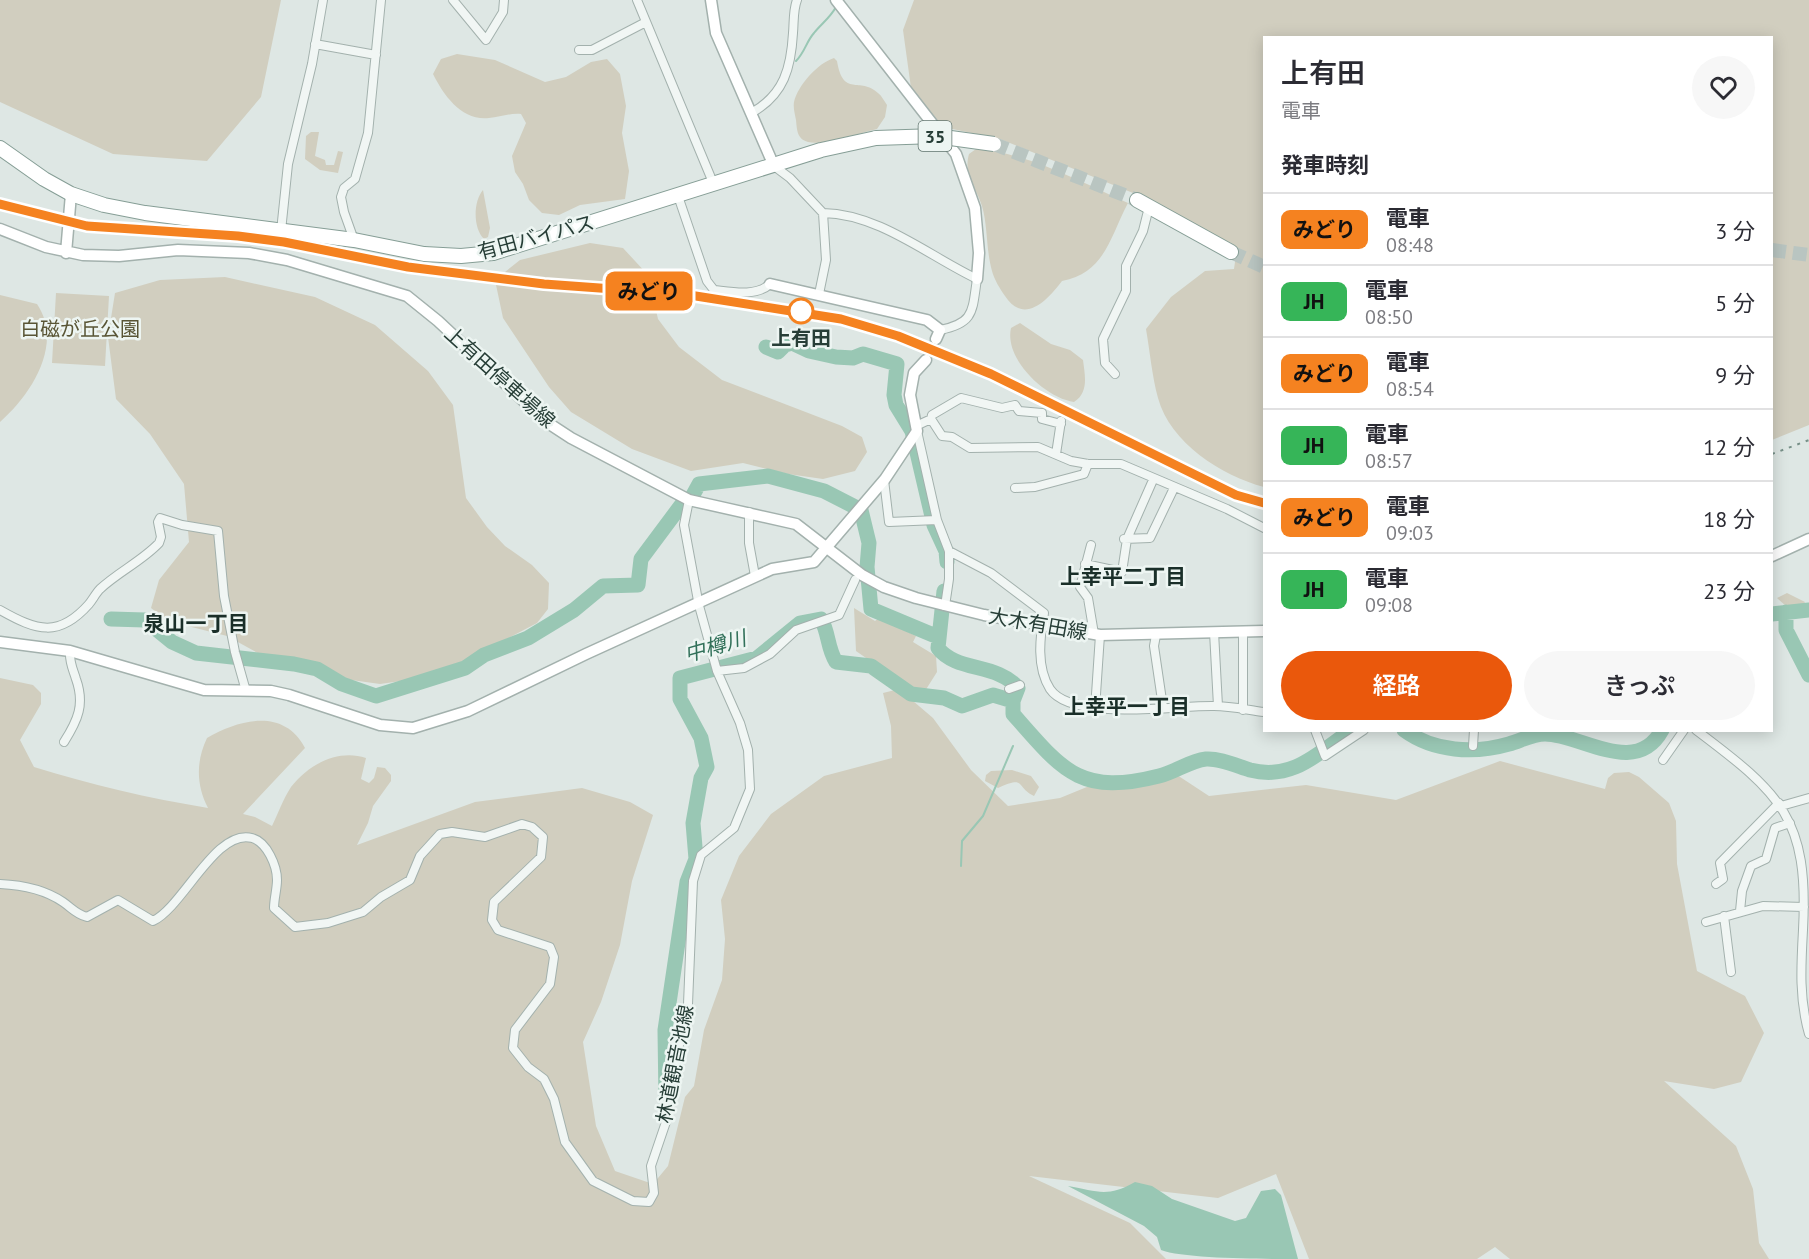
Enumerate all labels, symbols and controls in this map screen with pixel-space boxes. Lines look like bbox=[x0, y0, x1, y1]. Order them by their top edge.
text: 上有田 bbox=[1281, 54, 1365, 91]
button: heart bbox=[1692, 56, 1755, 119]
text: 電車 bbox=[1281, 98, 1321, 124]
road number: 35 bbox=[918, 121, 952, 151]
text: 発車時刻 bbox=[1281, 151, 1369, 179]
text: 電車 bbox=[1386, 204, 1430, 232]
street label: 有田バイパス bbox=[475, 209, 597, 265]
text: みどり bbox=[1293, 216, 1356, 243]
text: 3 分 bbox=[1715, 217, 1755, 245]
text: 08:48 bbox=[1386, 232, 1434, 258]
line badge: みどり bbox=[614, 272, 684, 310]
text: 電車 bbox=[1365, 276, 1409, 304]
text: みどり bbox=[618, 278, 681, 305]
text: JH bbox=[1304, 288, 1324, 315]
text: 5 分 bbox=[1715, 289, 1755, 317]
marker: 上有田 bbox=[788, 298, 814, 324]
text: 08:50 bbox=[1365, 304, 1413, 330]
park label: 白磁が丘公園 bbox=[20, 316, 140, 342]
street label: 上有田停車場線 bbox=[439, 320, 561, 434]
place label: 上有田 bbox=[771, 325, 831, 351]
text: 電車 bbox=[1386, 348, 1430, 376]
text: みどり bbox=[1293, 360, 1356, 387]
text: 9 分 bbox=[1715, 361, 1755, 389]
text: 08:54 bbox=[1386, 376, 1434, 402]
text: 電車 bbox=[1365, 420, 1409, 448]
text: JH bbox=[1304, 432, 1324, 459]
text: 12 分 bbox=[1703, 433, 1755, 461]
text: 08:57 bbox=[1365, 448, 1413, 474]
text: 電車 bbox=[1386, 492, 1430, 520]
text: みどり bbox=[1293, 504, 1356, 531]
text: 18 分 bbox=[1703, 505, 1755, 533]
text: 09:03 bbox=[1386, 520, 1434, 546]
district label: 上幸平二丁目 bbox=[1060, 563, 1186, 590]
text: 電車 bbox=[1365, 564, 1409, 592]
text: JH bbox=[1304, 576, 1324, 603]
text: 23 分 bbox=[1703, 577, 1755, 605]
text: 09:08 bbox=[1365, 592, 1413, 618]
street label: 大木有田線 bbox=[987, 603, 1089, 645]
district label: 泉山一丁目 bbox=[144, 610, 249, 637]
water label: 中樽川 bbox=[681, 624, 751, 668]
button: 経路 bbox=[1281, 651, 1512, 720]
button: きっぷ bbox=[1524, 651, 1755, 720]
district label: 上幸平一丁目 bbox=[1064, 693, 1190, 720]
street label: 林道観音池線 bbox=[651, 1003, 699, 1125]

